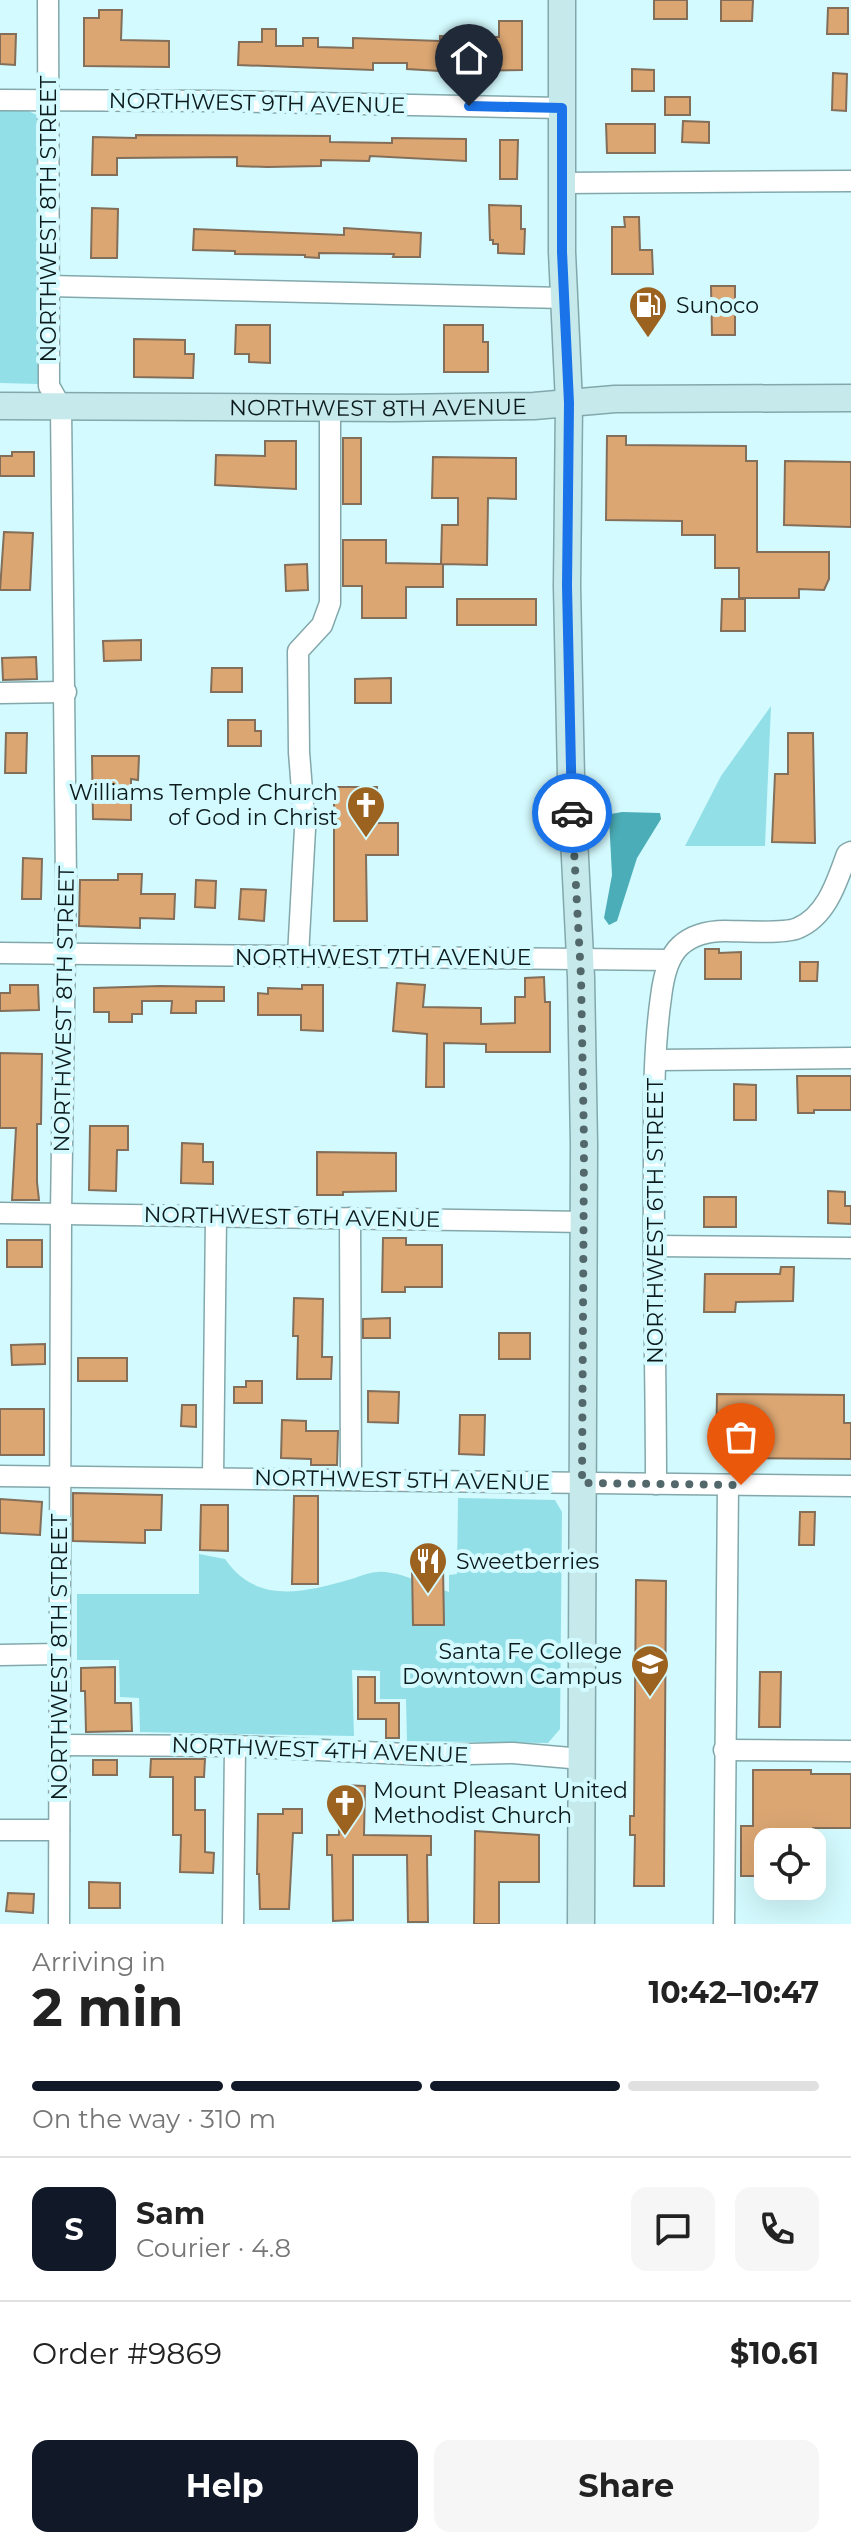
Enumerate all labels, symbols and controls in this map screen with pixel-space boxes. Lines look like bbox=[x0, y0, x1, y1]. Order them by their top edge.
pin bbox=[435, 24, 503, 106]
icon: home bbox=[447, 36, 491, 80]
street label: NORTHWEST 8TH STREET bbox=[35, 75, 62, 362]
street label: NORTHWEST 9TH AVENUE bbox=[108, 87, 406, 119]
fuel station icon: Sunoco bbox=[627, 284, 669, 339]
place label: Sunoco bbox=[676, 292, 759, 319]
street label: NORTHWEST 8TH AVENUE bbox=[229, 393, 527, 422]
courier bbox=[532, 773, 612, 853]
place label: Williams Temple Church of God in Christ bbox=[69, 779, 338, 831]
church icon: Williams Temple Church of God in Christ bbox=[345, 784, 387, 839]
icon: car bbox=[550, 791, 594, 835]
street label: NORTHWEST 8TH STREET bbox=[48, 865, 80, 1153]
street label: NORTHWEST 7TH AVENUE bbox=[235, 944, 531, 971]
street label: NORTHWEST 6TH STREET bbox=[642, 1078, 669, 1364]
street label: NORTHWEST 6TH AVENUE bbox=[143, 1201, 441, 1233]
pin bbox=[707, 1403, 775, 1485]
icon: bag bbox=[719, 1415, 763, 1459]
street label: NORTHWEST 5TH AVENUE bbox=[254, 1464, 550, 1496]
street label: NORTHWEST 8TH STREET bbox=[46, 1513, 73, 1800]
restaurant icon: Sweetberries bbox=[407, 1540, 449, 1595]
place label: Sweetberries bbox=[456, 1548, 600, 1575]
place label: Santa Fe College Downtown Campus bbox=[402, 1638, 622, 1690]
school or university icon: Santa Fe College Downtown Campus bbox=[629, 1643, 671, 1698]
street label: NORTHWEST 4TH AVENUE bbox=[171, 1731, 469, 1769]
place label: Mount Pleasant United Methodist Church bbox=[373, 1777, 628, 1829]
church icon: Mount Pleasant United Methodist Church bbox=[324, 1782, 366, 1837]
map controls bbox=[754, 1828, 826, 1900]
button: locate bbox=[754, 1828, 826, 1900]
text: Arriving in bbox=[32, 1946, 166, 1978]
text: 10:42–10:47 bbox=[648, 1974, 819, 2011]
text: 2 min bbox=[32, 1976, 184, 2039]
text: On the way · 310 m bbox=[32, 2103, 276, 2135]
button: chat bbox=[631, 2187, 715, 2271]
button: phone bbox=[735, 2187, 819, 2271]
text: Sam bbox=[136, 2195, 205, 2232]
text: S bbox=[64, 2211, 84, 2248]
text: Courier · 4.8 bbox=[136, 2232, 291, 2264]
text: Order #9869 bbox=[32, 2335, 222, 2372]
text: $10.61 bbox=[730, 2335, 819, 2372]
button: Help bbox=[32, 2440, 418, 2532]
button: Share bbox=[434, 2440, 819, 2532]

